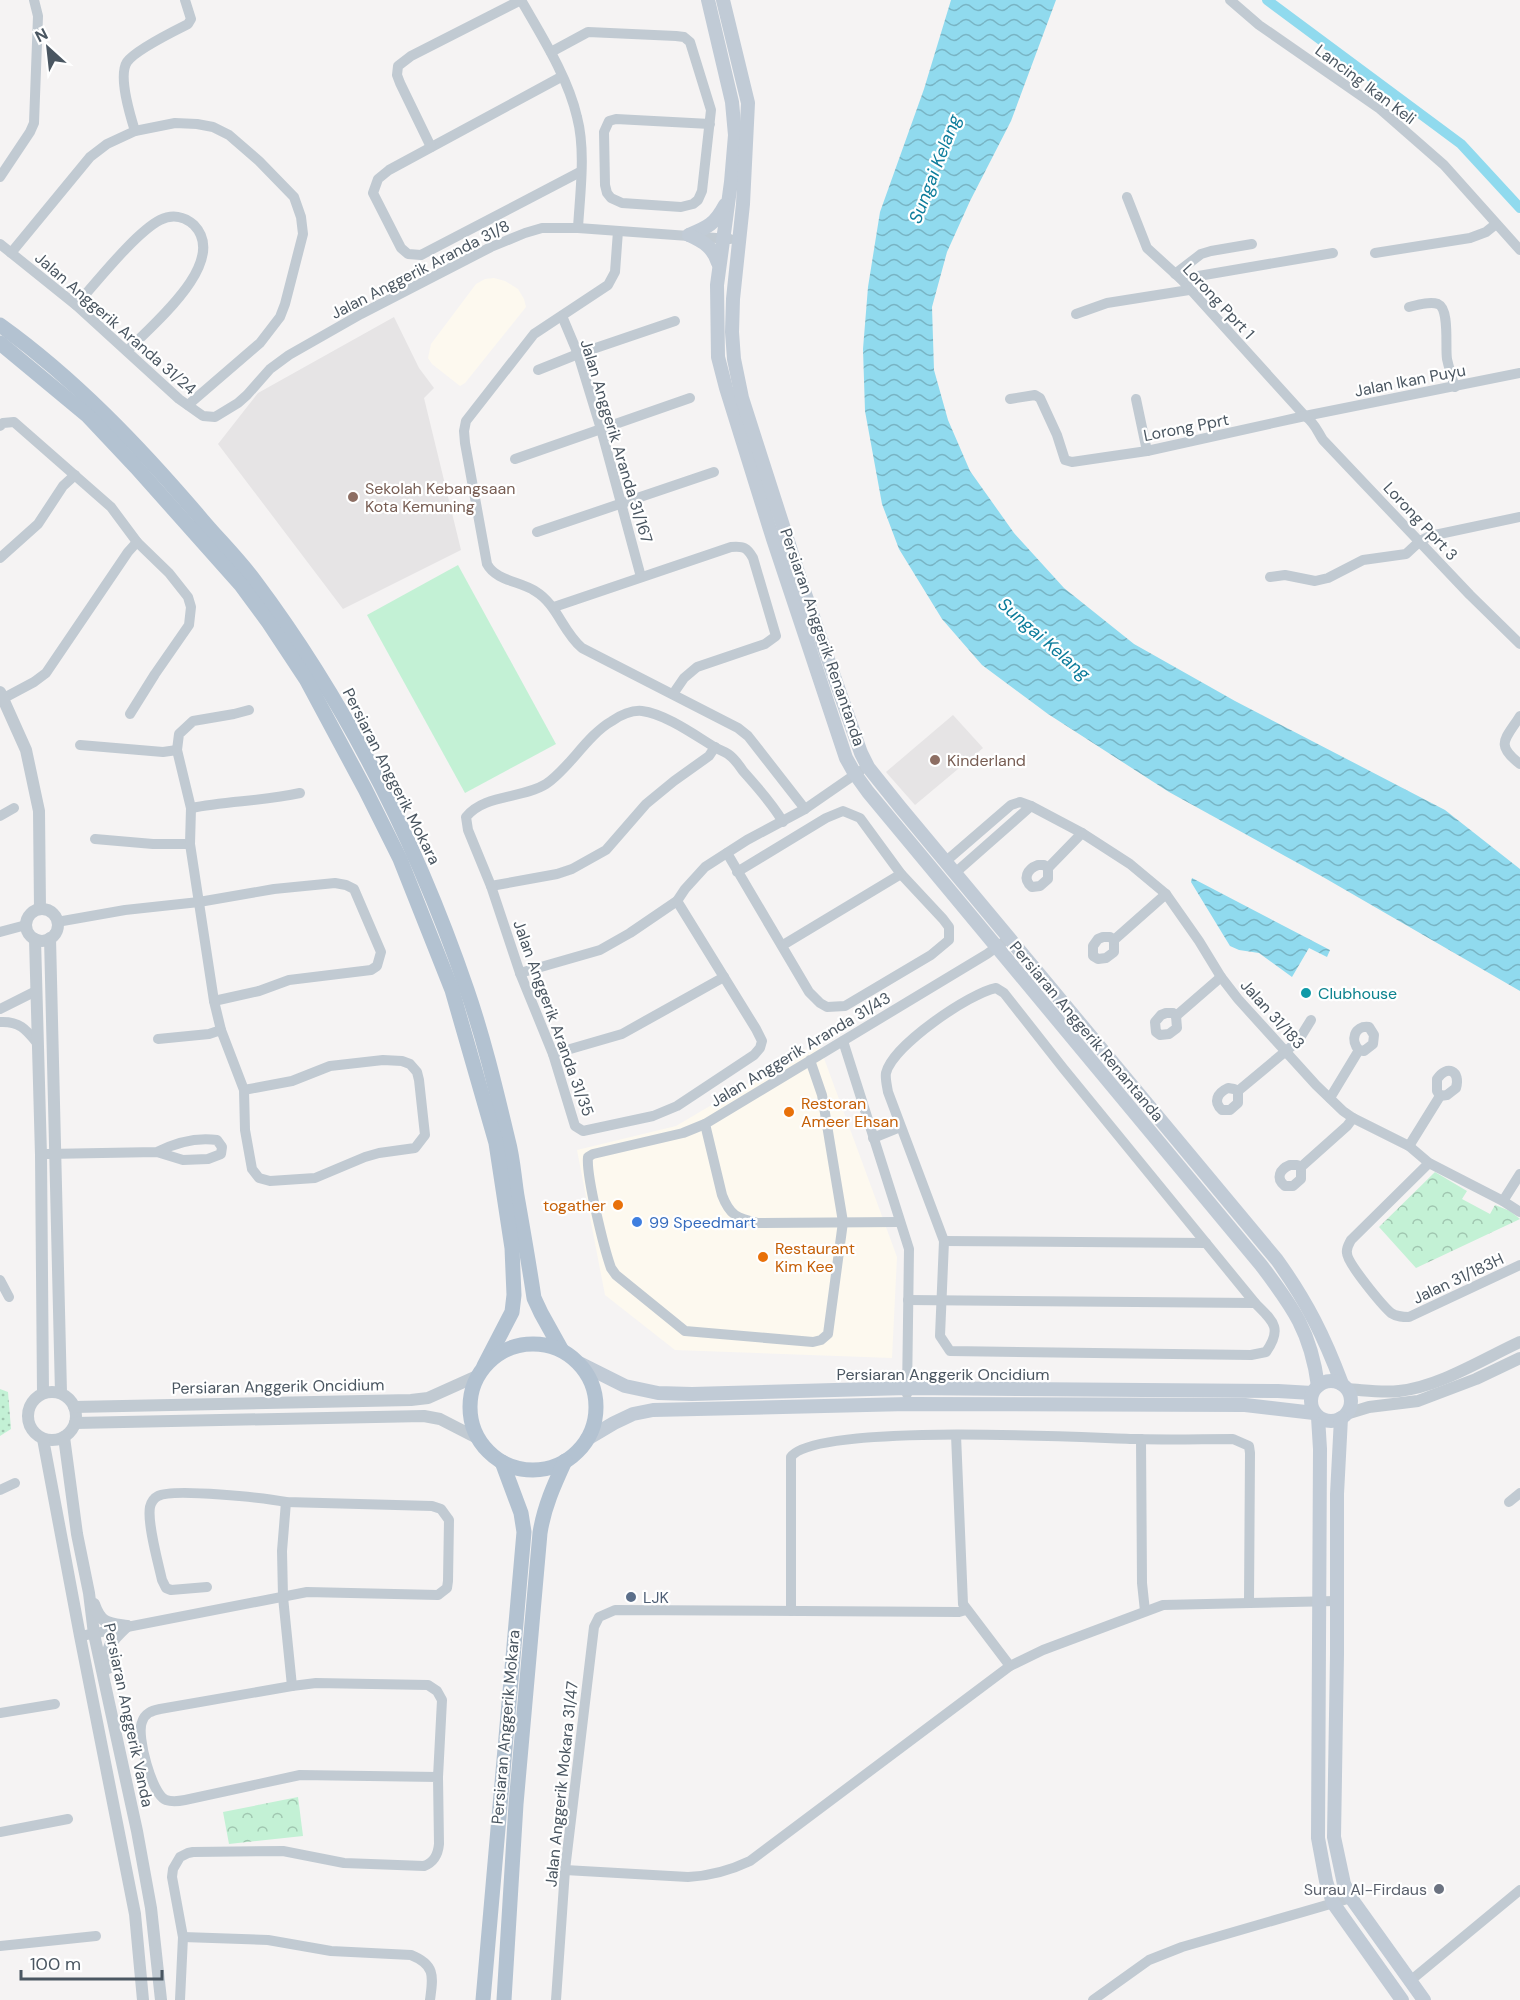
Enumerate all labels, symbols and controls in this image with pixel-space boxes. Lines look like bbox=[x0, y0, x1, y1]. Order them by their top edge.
north arrow bbox=[18, 18, 78, 78]
text: N bbox=[31, 23, 51, 47]
street label: Lancing Ikan Keli bbox=[1311, 40, 1420, 129]
water label: Sungai Kelang bbox=[903, 110, 967, 227]
street label: Jalan Anggerik Aranda 31/8 bbox=[327, 215, 513, 324]
street label: Jalan Anggerik Aranda 31/24 bbox=[30, 247, 201, 400]
street label: Lorong Pprt 1 bbox=[1178, 259, 1259, 344]
street label: Jalan Anggerik Aranda 31/167 bbox=[575, 337, 658, 546]
street label: Jalan Ikan Puyu bbox=[1353, 359, 1467, 402]
street label: Lorong Pprt bbox=[1142, 409, 1231, 446]
place label: Sekolah Kebangsaan Kota Kemuning bbox=[365, 478, 515, 517]
street label: Lorong Pprt 3 bbox=[1379, 478, 1463, 565]
marker: Sekolah Kebangsaan Kota Kemuning bbox=[346, 490, 360, 504]
street label: Persiaran Anggerik Renantanda bbox=[775, 525, 870, 749]
water label: Sungai Kelang bbox=[993, 592, 1096, 686]
street label: Persiaran Anggerik Mokara bbox=[338, 684, 445, 868]
place label: Kinderland bbox=[947, 750, 1026, 771]
marker: Kinderland bbox=[928, 753, 942, 767]
street label: Jalan Anggerik Aranda 31/35 bbox=[508, 917, 599, 1119]
street label: Persiaran Anggerik Renantanda bbox=[1005, 937, 1168, 1126]
street label: Jalan 31/183 bbox=[1236, 975, 1310, 1054]
place label: Clubhouse bbox=[1318, 983, 1397, 1004]
marker: Clubhouse bbox=[1299, 986, 1313, 1000]
street label: Jalan Anggerik Aranda 31/43 bbox=[706, 987, 894, 1112]
place label: Restoran Ameer Ehsan bbox=[801, 1093, 898, 1132]
marker: Restoran Ameer Ehsan bbox=[782, 1105, 796, 1119]
place label: togather bbox=[543, 1195, 606, 1216]
marker: togather bbox=[611, 1198, 625, 1212]
place label: 99 Speedmart bbox=[649, 1212, 756, 1233]
marker: 99 Speedmart bbox=[630, 1215, 644, 1229]
place label: Restaurant Kim Kee bbox=[775, 1238, 855, 1277]
street label: Jalan 31/183H bbox=[1409, 1248, 1507, 1309]
marker: Restaurant Kim Kee bbox=[756, 1250, 770, 1264]
street label: Persiaran Anggerik Oncidium bbox=[837, 1364, 1049, 1385]
street label: Persiaran Anggerik Oncidium bbox=[171, 1374, 385, 1399]
place label: LJK bbox=[643, 1587, 669, 1608]
marker: LJK bbox=[624, 1590, 638, 1604]
street label: Persiaran Anggerik Vanda bbox=[99, 1621, 158, 1809]
street label: Persiaran Anggerik Mokara bbox=[487, 1629, 524, 1825]
street label: Jalan Anggerik Mokara 31/47 bbox=[540, 1680, 583, 1888]
place label: Surau Al-Firdaus bbox=[1304, 1879, 1427, 1900]
marker: Surau Al-Firdaus bbox=[1432, 1882, 1446, 1896]
scale bar bbox=[21, 1943, 162, 1981]
text: 100 m bbox=[30, 1952, 81, 1976]

